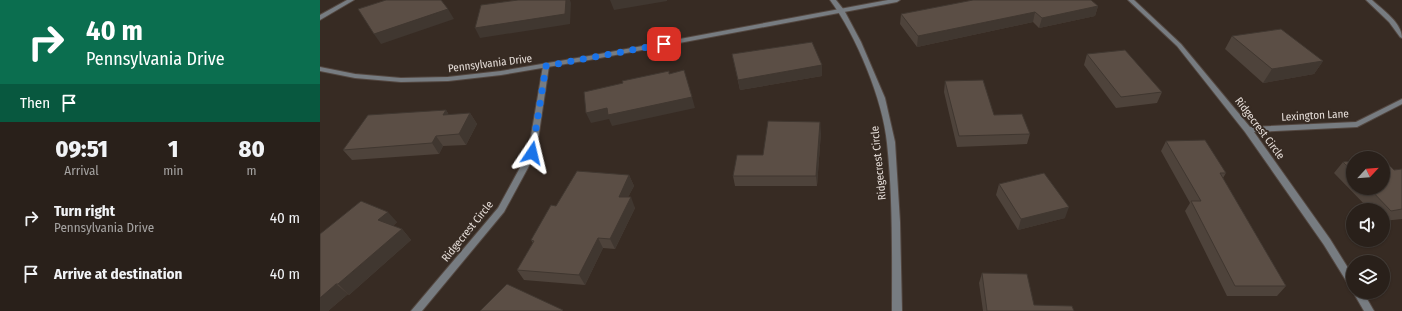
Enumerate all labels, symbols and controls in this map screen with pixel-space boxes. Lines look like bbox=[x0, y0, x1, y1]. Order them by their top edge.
text: 40 m bbox=[86, 14, 143, 47]
icon: right bbox=[20, 16, 72, 68]
pin bbox=[647, 27, 681, 61]
icon: arrive bbox=[653, 33, 675, 55]
text: Pennsylvania Drive bbox=[86, 48, 225, 70]
street label: Pennsylvania Drive bbox=[447, 52, 533, 75]
icon: arrive bbox=[58, 92, 80, 114]
text: Then bbox=[20, 94, 50, 112]
street label: Ridgecrest Circle bbox=[1232, 95, 1287, 162]
street label: Lexington Lane bbox=[1281, 107, 1349, 124]
street label: Ridgecrest Circle bbox=[868, 125, 889, 201]
position arrow bbox=[511, 132, 553, 174]
text: 09:51 bbox=[55, 135, 108, 163]
text: 1 bbox=[168, 135, 178, 163]
text: 80 bbox=[239, 135, 265, 163]
north arrow bbox=[1346, 151, 1390, 195]
map controls bbox=[1346, 151, 1390, 299]
text: Arrival bbox=[64, 163, 99, 178]
text: min bbox=[163, 163, 183, 178]
text: m bbox=[247, 163, 257, 178]
street label: Ridgecrest Circle bbox=[439, 198, 496, 264]
text: Turn right bbox=[54, 202, 115, 220]
button: sound bbox=[1346, 203, 1390, 247]
icon: right bbox=[20, 207, 42, 229]
text: 40 m bbox=[270, 209, 300, 227]
text: Pennsylvania Drive bbox=[54, 220, 154, 235]
button: layers bbox=[1346, 255, 1390, 299]
icon: arrive bbox=[20, 263, 42, 285]
text: Arrive at destination bbox=[54, 265, 182, 283]
text: 40 m bbox=[270, 265, 300, 283]

